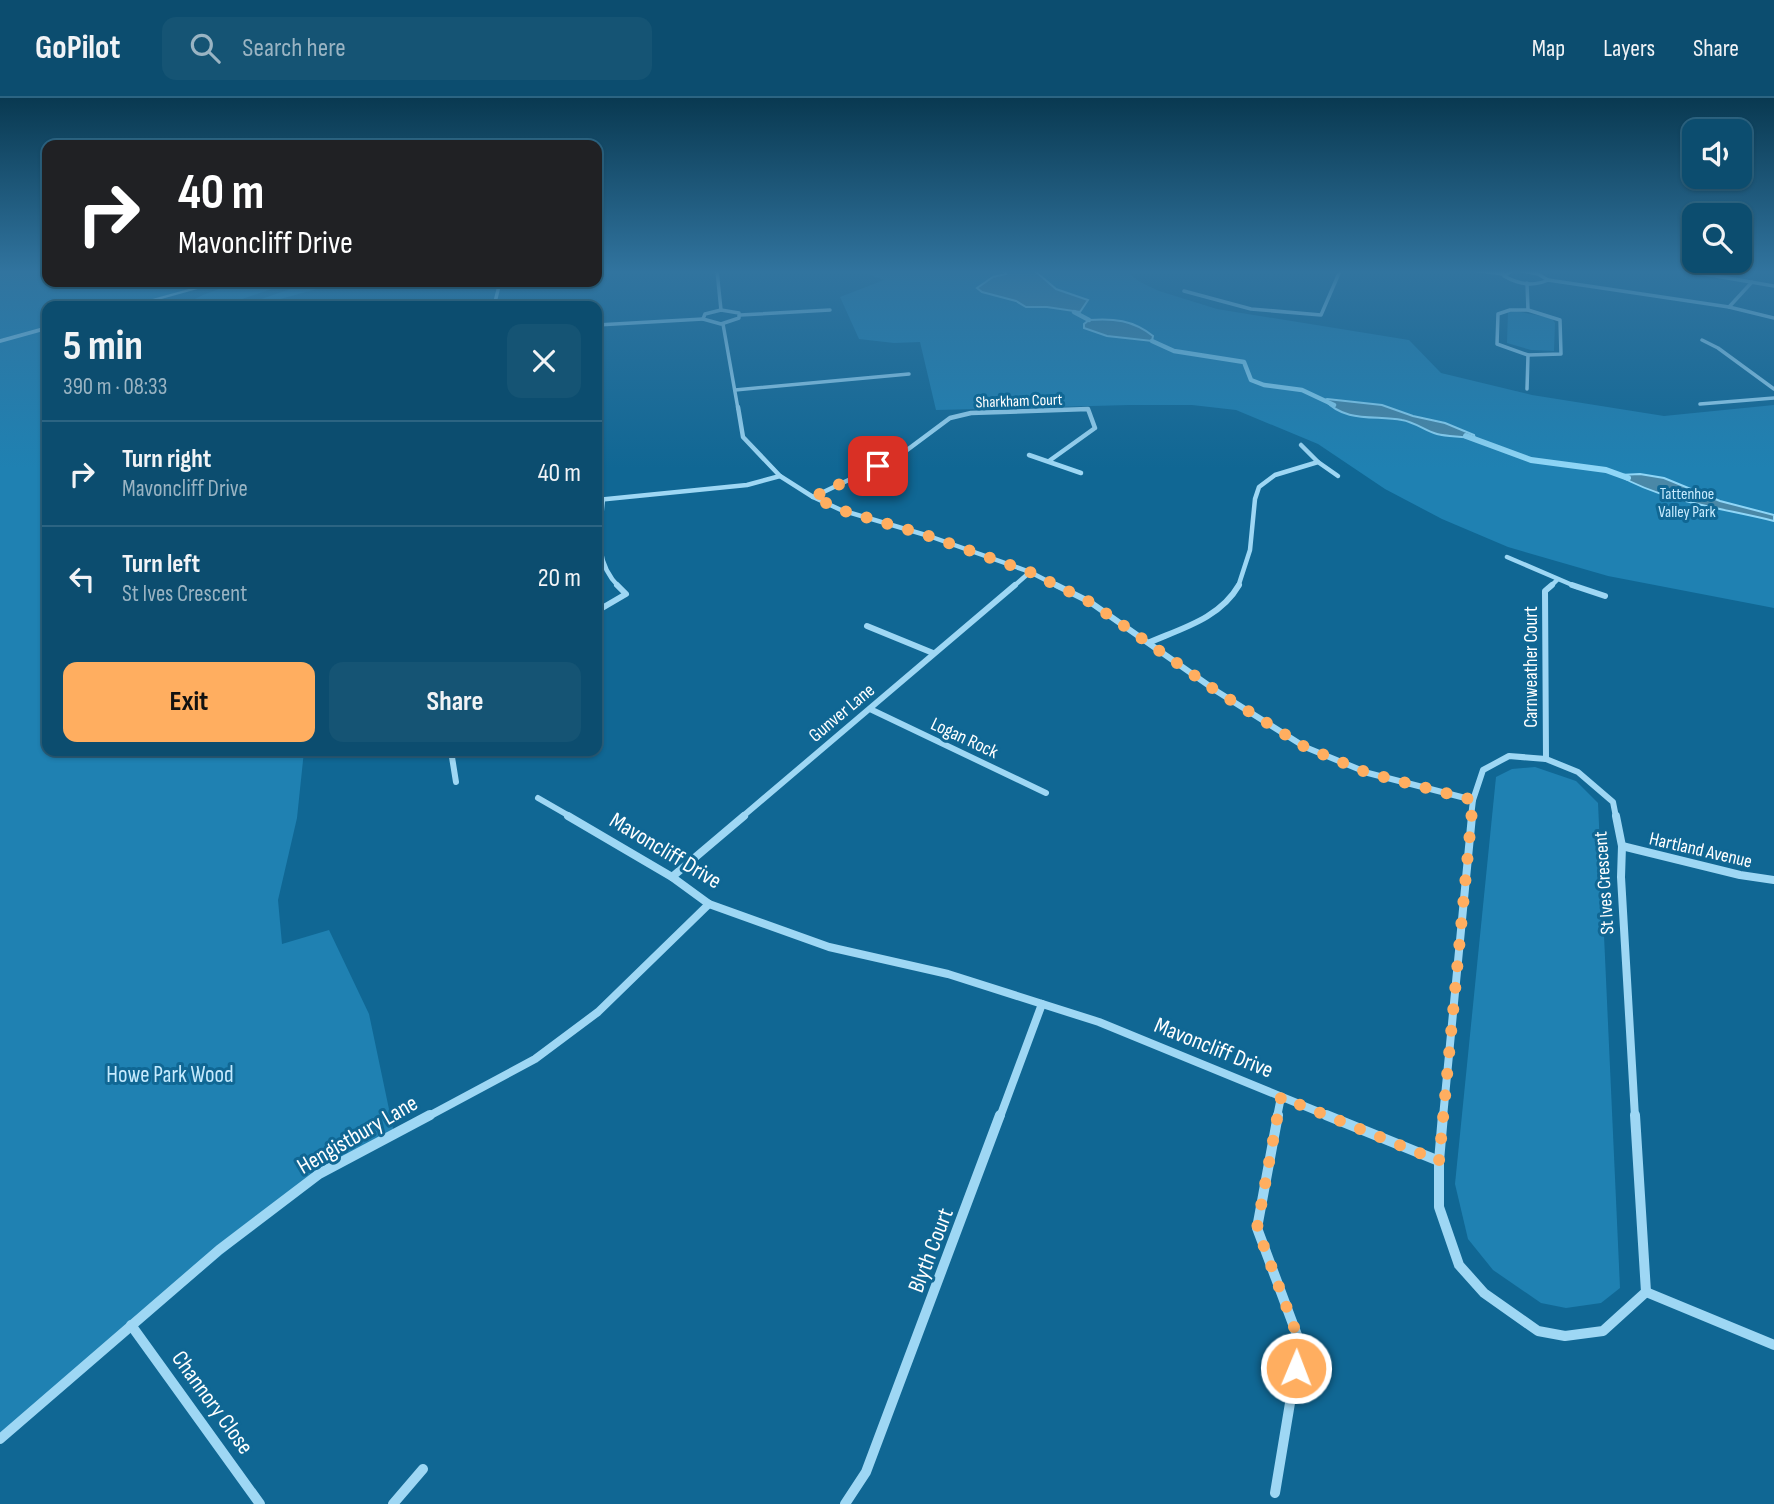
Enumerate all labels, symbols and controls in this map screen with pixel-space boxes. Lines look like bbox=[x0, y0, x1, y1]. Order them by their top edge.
search box bbox=[162, 17, 652, 80]
text: GoPilot bbox=[35, 28, 120, 68]
icon: search bbox=[186, 29, 224, 67]
text: Search here bbox=[242, 33, 346, 64]
text: Map bbox=[1532, 34, 1565, 63]
text: Layers bbox=[1603, 34, 1655, 63]
text: Share bbox=[1693, 34, 1739, 63]
map controls bbox=[1682, 119, 1752, 273]
button: sound bbox=[1682, 119, 1752, 189]
text: 40 m bbox=[178, 164, 264, 223]
icon: right bbox=[63, 168, 154, 259]
button: search bbox=[1682, 203, 1752, 273]
text: Mavoncliff Drive bbox=[178, 224, 353, 263]
text: 5 min bbox=[63, 321, 143, 372]
button: close bbox=[507, 324, 581, 398]
text: 390 m · 08:33 bbox=[63, 373, 167, 401]
street label: Sharkham Court bbox=[975, 390, 1063, 413]
pin bbox=[848, 436, 908, 496]
text: Turn right bbox=[122, 444, 211, 475]
icon: arrive bbox=[859, 447, 897, 485]
icon: right bbox=[63, 455, 101, 493]
text: 40 m bbox=[538, 458, 581, 489]
text: Mavoncliff Drive bbox=[122, 475, 248, 503]
park label: Tattenhoe Valley Park bbox=[1658, 485, 1716, 522]
text: Turn left bbox=[122, 549, 200, 580]
icon: left bbox=[63, 560, 101, 598]
text: 20 m bbox=[538, 563, 581, 594]
text: St Ives Crescent bbox=[122, 580, 247, 608]
street label: Carnweather Court bbox=[1520, 606, 1543, 728]
button: Exit bbox=[63, 662, 315, 742]
button: Share bbox=[329, 662, 581, 742]
street label: Gunver Lane bbox=[804, 679, 880, 747]
street label: Logan Rock bbox=[927, 713, 1002, 764]
street label: Mavoncliff Drive bbox=[604, 806, 727, 895]
street label: Hartland Avenue bbox=[1647, 827, 1754, 873]
street label: St Ives Crescent bbox=[1589, 830, 1620, 935]
street label: Mavoncliff Drive bbox=[1150, 1011, 1277, 1084]
park label: Howe Park Wood bbox=[106, 1061, 234, 1089]
street label: Hengistbury Lane bbox=[292, 1089, 423, 1181]
street label: Blyth Court bbox=[902, 1204, 960, 1296]
position arrow bbox=[1259, 1331, 1333, 1405]
street label: Channory Close bbox=[165, 1345, 259, 1460]

